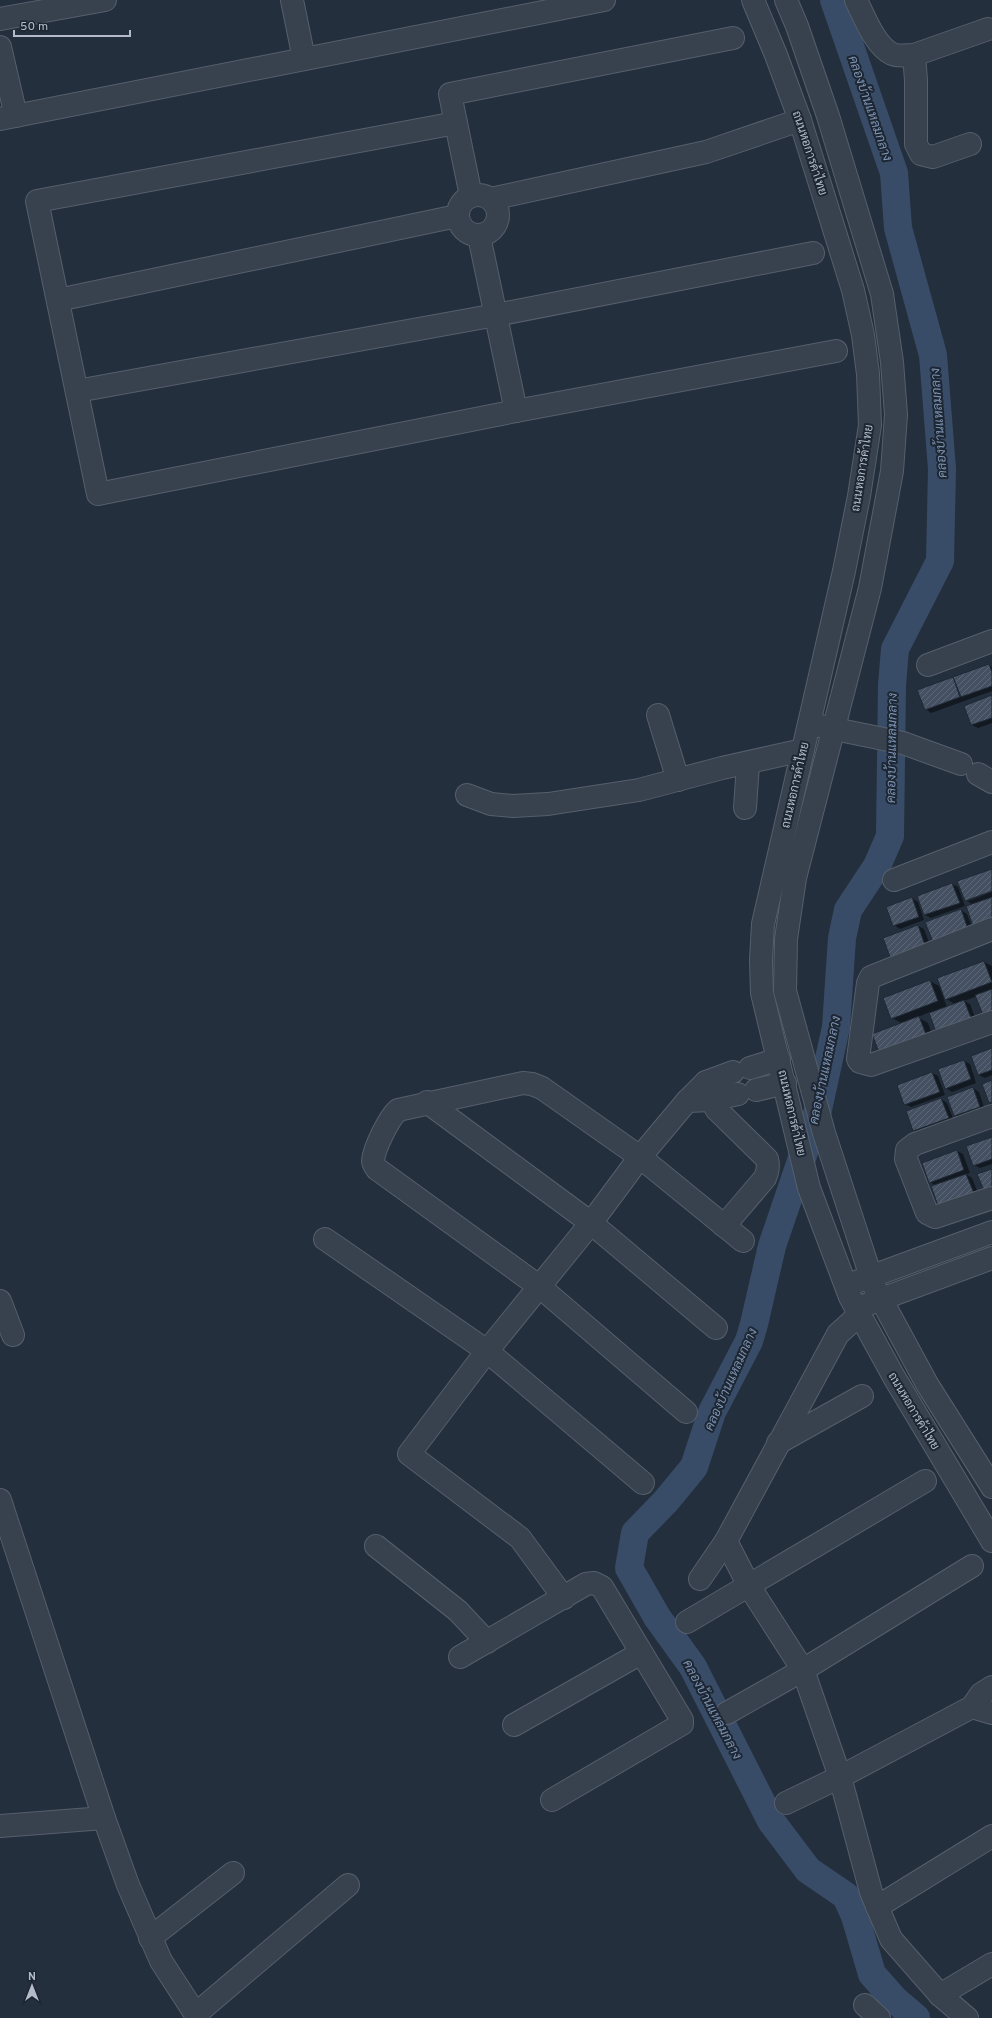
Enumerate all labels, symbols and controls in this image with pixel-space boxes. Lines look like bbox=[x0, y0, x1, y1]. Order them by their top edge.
scale bar bbox=[14, 12, 130, 38]
text: 50 m bbox=[20, 19, 48, 35]
water label: คลองบ้านแหลมกลาง bbox=[844, 53, 897, 164]
street label: ถนนหอการค้าไทย bbox=[788, 109, 831, 198]
water label: คลองบ้านแหลมกลาง bbox=[926, 367, 952, 479]
street label: ถนนหอการค้าไทย bbox=[847, 423, 878, 513]
water label: คลองบ้านแหลมกลาง bbox=[882, 693, 902, 803]
street label: ถนนหอการค้าไทย bbox=[777, 740, 814, 830]
water label: คลองบ้านแหลมกลาง bbox=[805, 1014, 845, 1126]
street label: ถนนหอการค้าไทย bbox=[773, 1068, 810, 1158]
water label: คลองบ้านแหลมกลาง bbox=[700, 1325, 762, 1434]
street label: ถนนหอการค้าไทย bbox=[884, 1369, 944, 1453]
water label: คลองบ้านแหลมกลาง bbox=[678, 1656, 746, 1763]
north arrow bbox=[12, 1966, 52, 2006]
text: N bbox=[28, 1970, 36, 1984]

